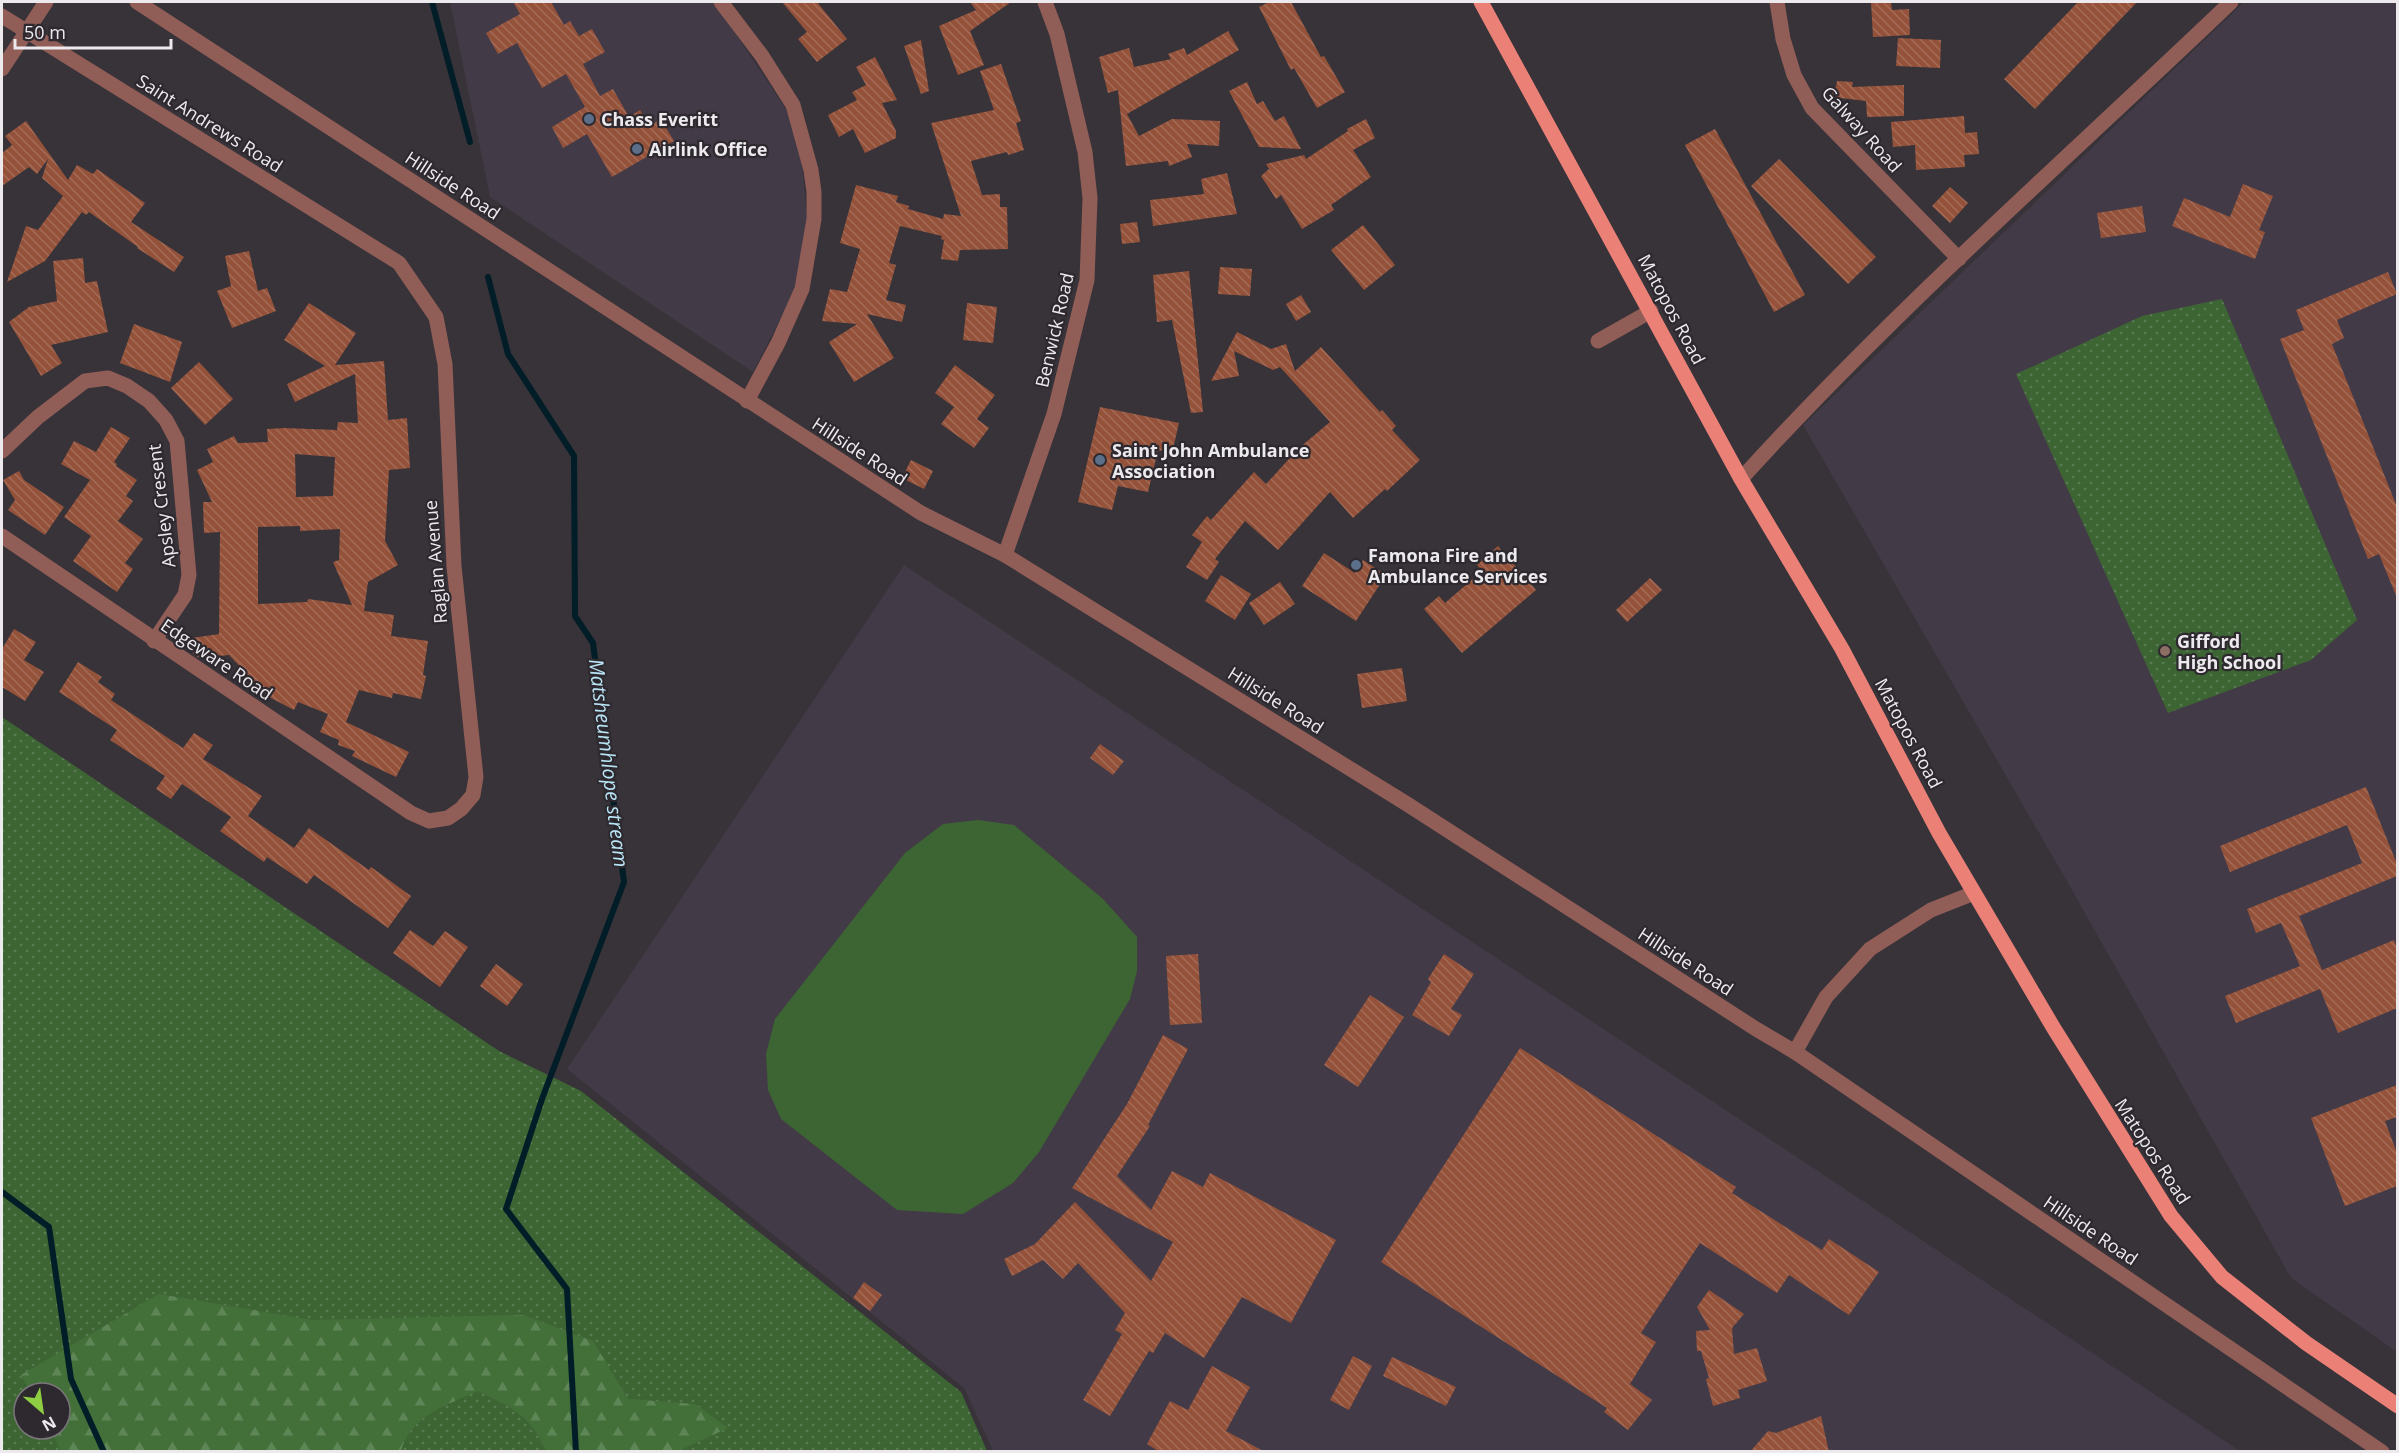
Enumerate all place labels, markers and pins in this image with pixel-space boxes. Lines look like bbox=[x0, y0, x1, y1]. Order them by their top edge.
place label: Chass Everitt bbox=[601, 107, 718, 131]
marker: Chass Everitt bbox=[582, 112, 596, 126]
place label: Airlink Office bbox=[649, 137, 767, 161]
marker: Airlink Office bbox=[630, 142, 644, 156]
place label: Saint John Ambulance Association bbox=[1112, 438, 1309, 483]
marker: Saint John Ambulance Association bbox=[1093, 453, 1107, 467]
place label: Famona Fire and Ambulance Services bbox=[1368, 543, 1547, 588]
marker: Famona Fire and Ambulance Services bbox=[1349, 558, 1363, 572]
place label: Gifford High School bbox=[2177, 629, 2282, 674]
marker: Gifford High School bbox=[2158, 644, 2172, 658]

